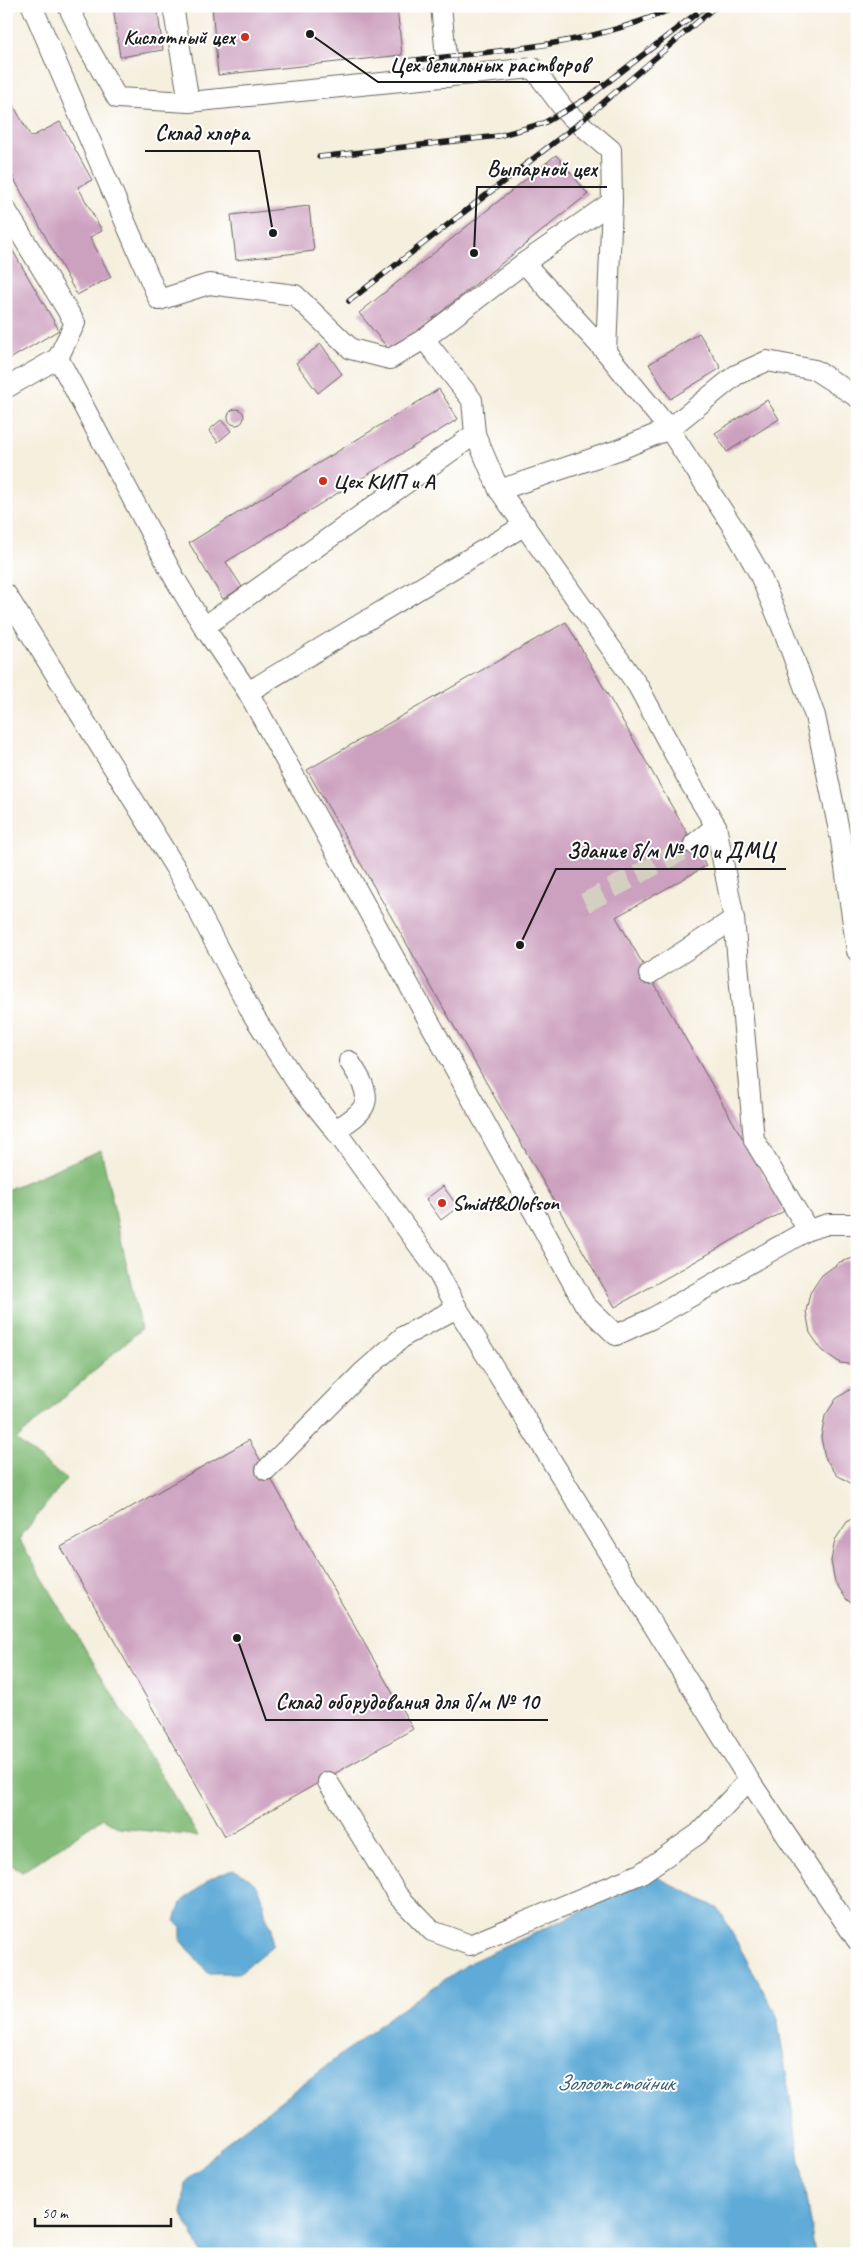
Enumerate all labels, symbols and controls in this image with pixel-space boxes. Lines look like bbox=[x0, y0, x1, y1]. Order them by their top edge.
place label: Кислотный цех bbox=[123, 24, 237, 50]
marker: Кислотный цех bbox=[239, 31, 251, 43]
callout: Цех белильных растворов bbox=[378, 45, 600, 82]
text: Цех белильных растворов bbox=[389, 51, 594, 79]
callout: Склад хлора bbox=[145, 114, 259, 151]
text: Склад хлора bbox=[155, 119, 251, 147]
callout: Выпарной цех bbox=[477, 150, 607, 187]
text: Выпарной цех bbox=[487, 155, 599, 183]
place label: Цех КИП и А bbox=[333, 468, 436, 494]
marker: Цех КИП и А bbox=[317, 475, 329, 487]
callout: Здание б/м № 10 и ДМЦ bbox=[556, 832, 786, 869]
text: Здание б/м № 10 и ДМЦ bbox=[566, 837, 778, 865]
place label: Smidt&Olofson bbox=[452, 1190, 560, 1216]
marker: Smidt&Olofson bbox=[436, 1197, 448, 1209]
callout: Склад оборудования для б/м № 10 bbox=[266, 1683, 548, 1720]
text: Склад оборудования для б/м № 10 bbox=[275, 1688, 541, 1716]
water label: Золоотстойник bbox=[556, 2069, 678, 2097]
scale bar bbox=[35, 2195, 171, 2227]
text: 50 m bbox=[42, 2204, 69, 2223]

